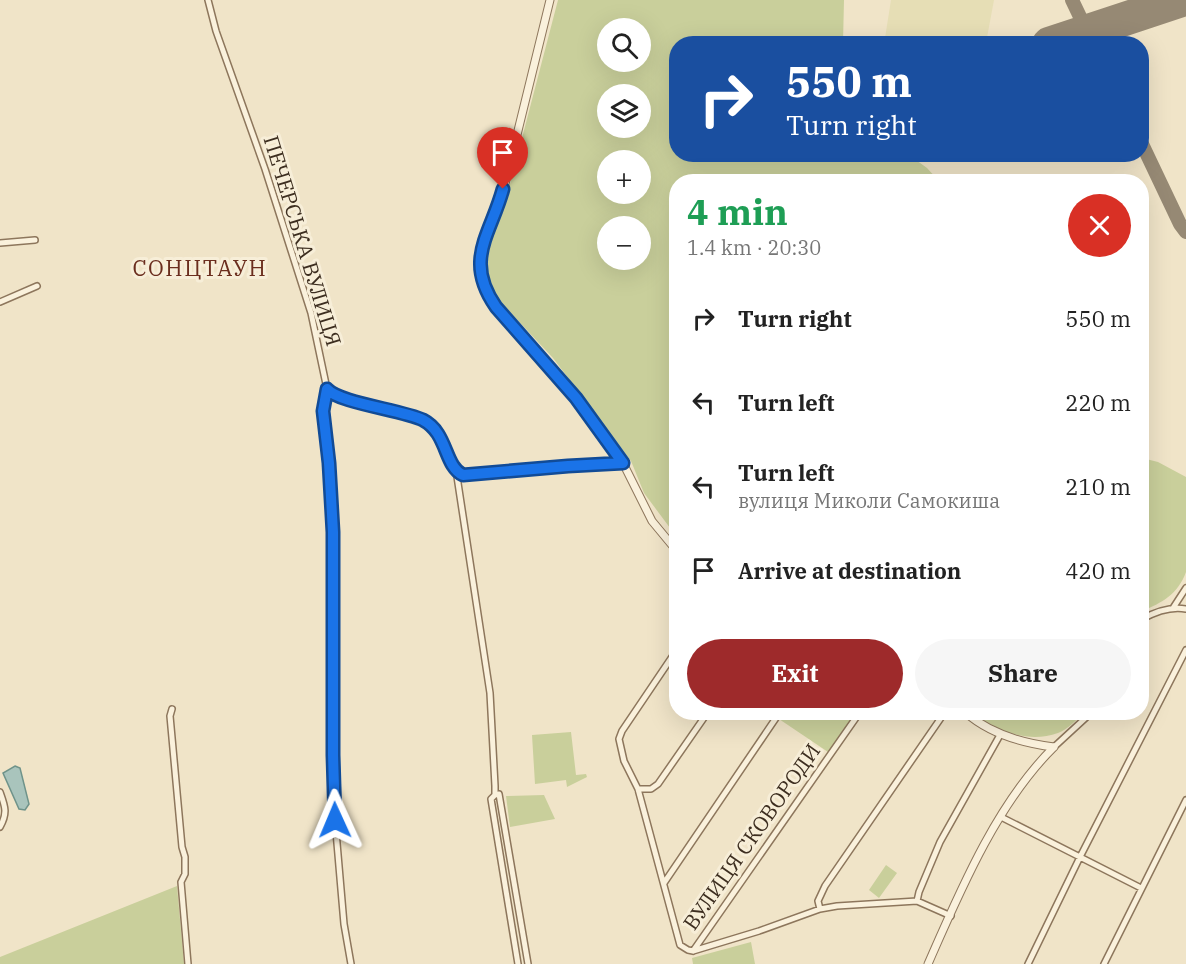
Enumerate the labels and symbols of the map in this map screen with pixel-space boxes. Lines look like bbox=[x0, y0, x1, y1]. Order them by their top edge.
pin bbox=[477, 127, 528, 189]
street label: ПЕЧЕРСЬКА ВУЛИЦЯ bbox=[258, 132, 348, 349]
district label: СОНЦТАУН bbox=[133, 253, 267, 282]
street label: ВУЛИЦЯ СКОВОРОДИ bbox=[676, 738, 826, 935]
position arrow bbox=[303, 788, 367, 852]

